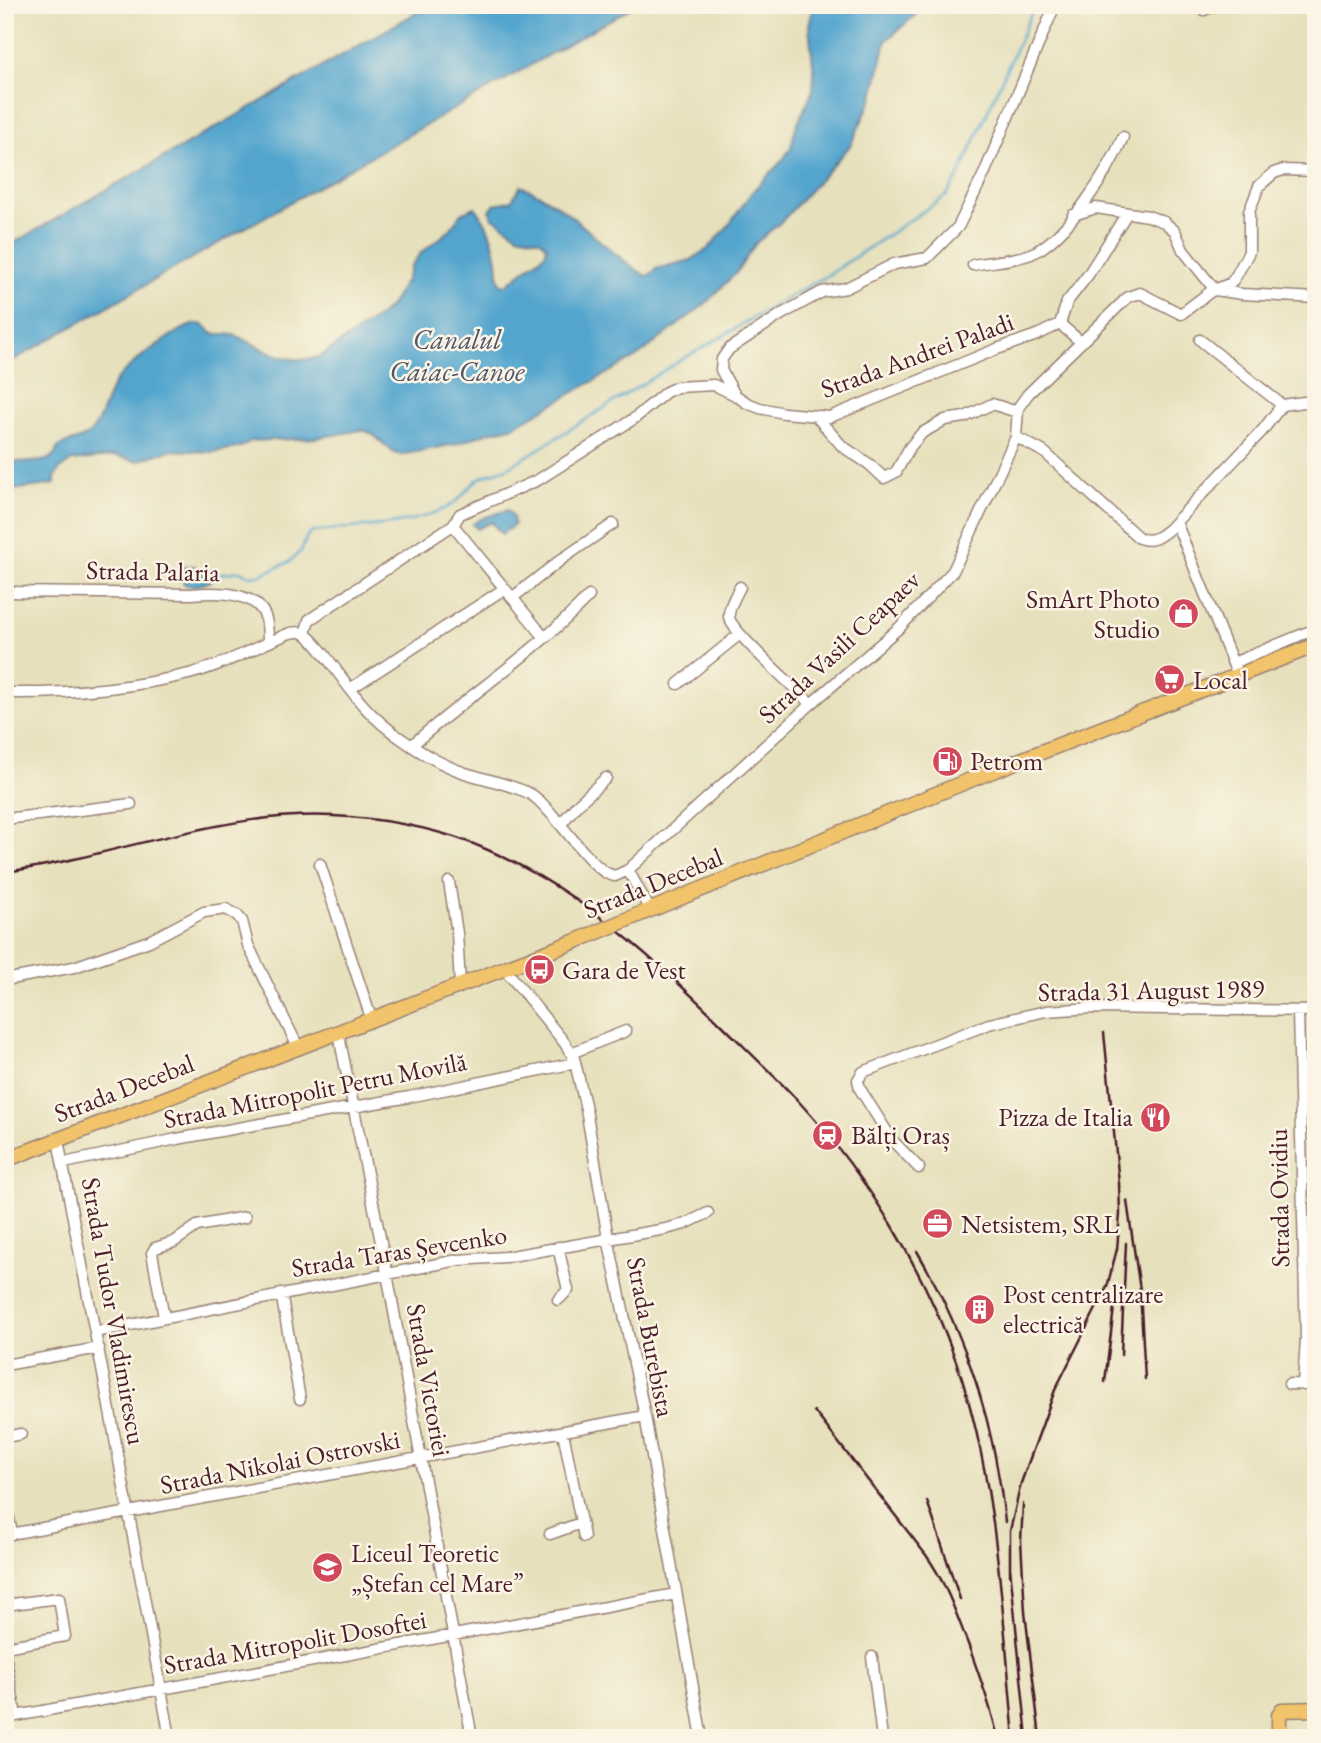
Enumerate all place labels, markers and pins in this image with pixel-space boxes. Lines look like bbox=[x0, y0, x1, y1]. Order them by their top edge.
place label: SmArt Photo Studio bbox=[1026, 582, 1160, 646]
shop icon: SmArt Photo Studio bbox=[1166, 597, 1200, 631]
supermarket icon: Local bbox=[1153, 663, 1187, 697]
place label: Local bbox=[1193, 663, 1248, 697]
fuel station icon: Petrom bbox=[930, 744, 964, 778]
place label: Petrom bbox=[970, 744, 1043, 778]
bus stop icon: Gara de Vest bbox=[522, 953, 556, 987]
place label: Gara de Vest bbox=[562, 953, 686, 987]
place label: Pizza de Italia bbox=[998, 1100, 1134, 1134]
restaurant icon: Pizza de Italia bbox=[1139, 1100, 1173, 1134]
station icon: Bălți Oraș bbox=[811, 1118, 845, 1152]
place label: Bălți Oraș bbox=[851, 1118, 950, 1152]
office icon: Netsistem, SRL bbox=[921, 1207, 955, 1241]
place label: Netsistem, SRL bbox=[961, 1207, 1119, 1241]
place label: Post centralizare electrică bbox=[1003, 1277, 1163, 1341]
building icon: Post centralizare electrică bbox=[963, 1292, 997, 1326]
place label: Liceul Teoretic „Ștefan cel Mare” bbox=[351, 1536, 524, 1600]
school or university icon: Liceul Teoretic „Ștefan cel Mare” bbox=[311, 1551, 345, 1585]

